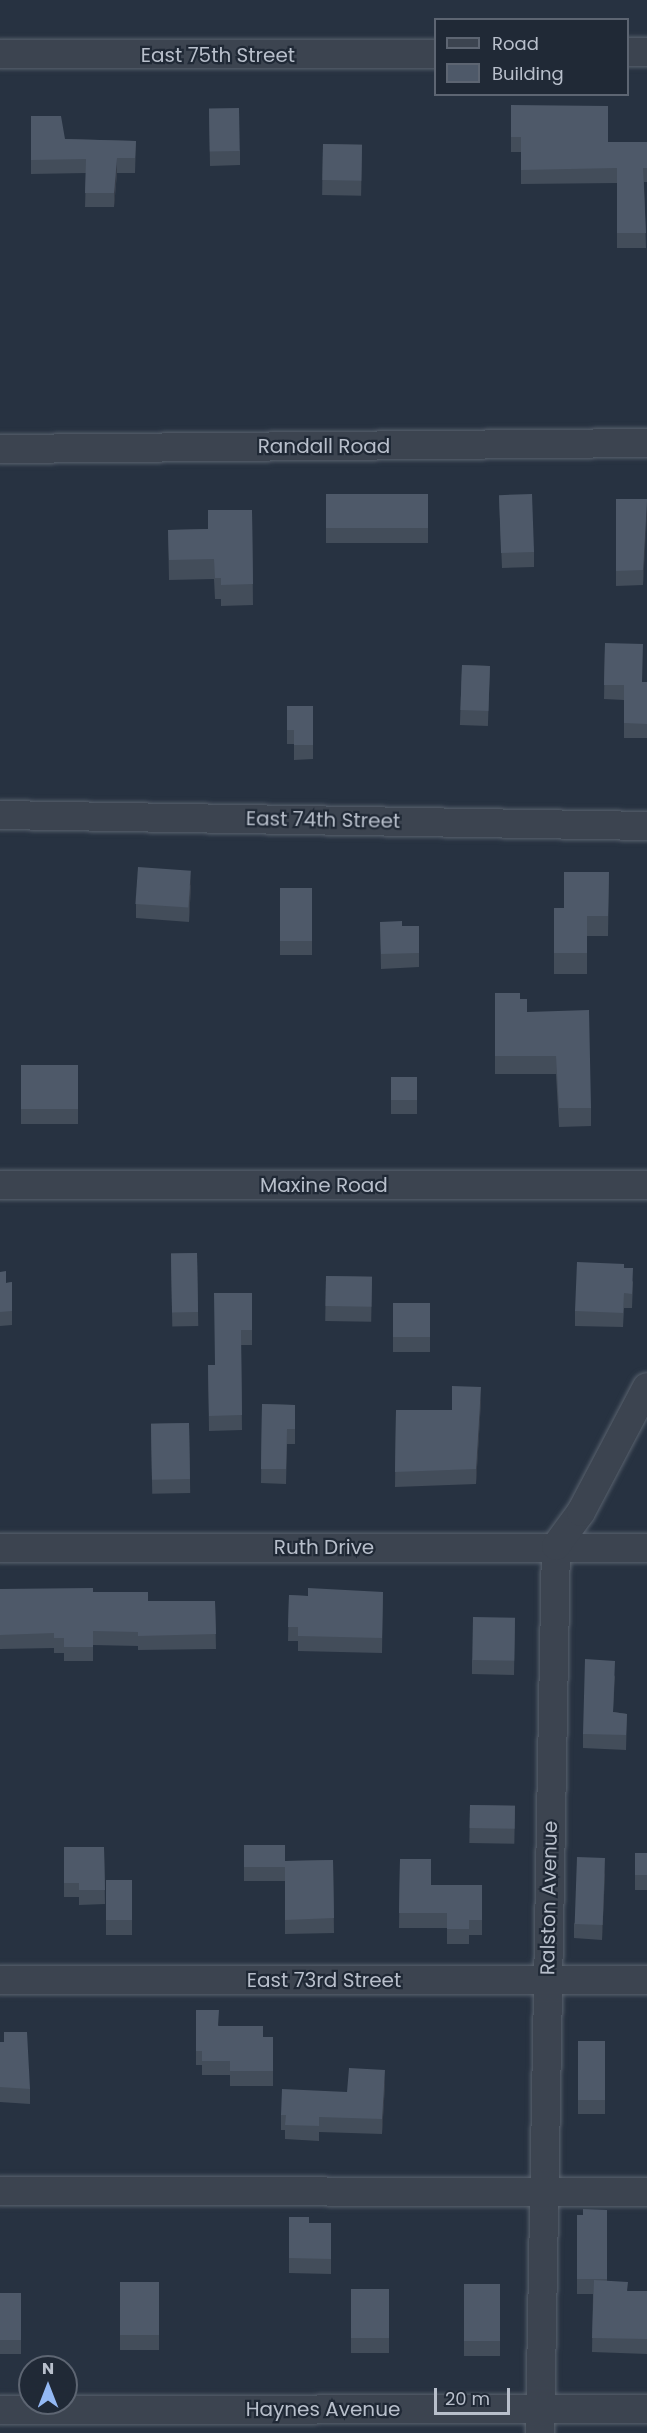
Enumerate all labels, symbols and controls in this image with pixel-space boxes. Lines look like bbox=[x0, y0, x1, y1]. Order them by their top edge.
legend bbox=[434, 18, 629, 96]
text: Road bbox=[492, 31, 539, 56]
street label: East 75th Street bbox=[141, 43, 295, 67]
text: Building bbox=[492, 61, 564, 86]
street label: Randall Road bbox=[258, 434, 390, 458]
street label: East 74th Street bbox=[246, 807, 400, 833]
street label: Maxine Road bbox=[260, 1173, 388, 1197]
street label: Ruth Drive bbox=[274, 1535, 374, 1559]
street label: Ralston Avenue bbox=[536, 1821, 562, 1975]
street label: East 73rd Street bbox=[247, 1968, 401, 1992]
north arrow bbox=[18, 2355, 78, 2415]
text: N bbox=[42, 2357, 54, 2380]
scale bar bbox=[437, 2376, 514, 2414]
text: 20 m bbox=[445, 2386, 490, 2411]
street label: Haynes Avenue bbox=[246, 2397, 400, 2421]

